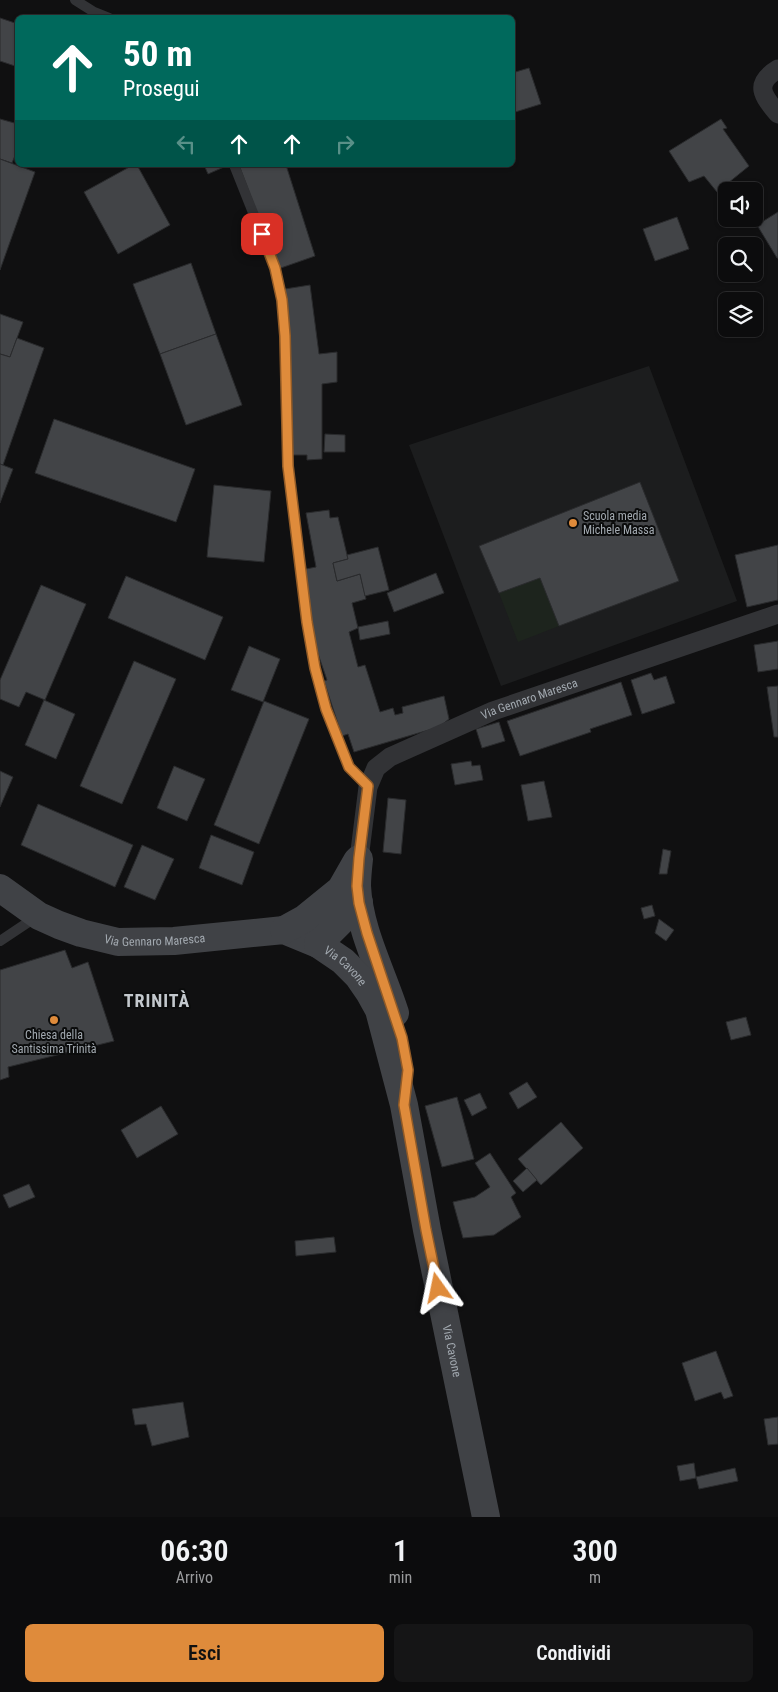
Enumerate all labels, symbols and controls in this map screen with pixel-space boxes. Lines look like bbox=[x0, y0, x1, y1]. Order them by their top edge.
text: 50 m bbox=[123, 34, 192, 75]
icon: ahead bbox=[40, 35, 105, 100]
text: Prosegui bbox=[123, 76, 200, 101]
icon: left bbox=[172, 130, 200, 158]
icon: ahead bbox=[225, 130, 253, 158]
icon: ahead bbox=[278, 130, 306, 158]
icon: right bbox=[331, 130, 359, 158]
map controls bbox=[718, 182, 763, 337]
button: sound bbox=[718, 182, 763, 227]
pin bbox=[241, 213, 283, 255]
icon: arrive bbox=[248, 220, 276, 248]
button: search bbox=[718, 237, 763, 282]
button: layers bbox=[718, 292, 763, 337]
place label: Scuola media Michele Massa bbox=[583, 509, 655, 537]
marker: Scuola media Michele Massa bbox=[567, 517, 579, 529]
street label: Via Gennaro Maresca bbox=[479, 676, 580, 722]
street label: Via Gennaro Maresca bbox=[103, 931, 206, 949]
street label: Via Cavone bbox=[321, 943, 370, 989]
district label: TRINITÀ bbox=[124, 990, 190, 1011]
marker: Chiesa della Santissima Trinità bbox=[48, 1014, 60, 1026]
place label: Chiesa della Santissima Trinità bbox=[11, 1028, 97, 1056]
position arrow bbox=[411, 1261, 463, 1313]
street label: Via Cavone bbox=[440, 1324, 464, 1379]
text: 06:30 bbox=[160, 1533, 229, 1568]
text: 1 bbox=[393, 1533, 408, 1568]
text: 300 bbox=[572, 1533, 618, 1568]
text: Arrivo bbox=[176, 1568, 213, 1587]
text: min bbox=[389, 1568, 412, 1587]
text: m bbox=[589, 1568, 601, 1587]
button: Esci bbox=[25, 1624, 384, 1682]
button: Condividi bbox=[394, 1624, 753, 1682]

